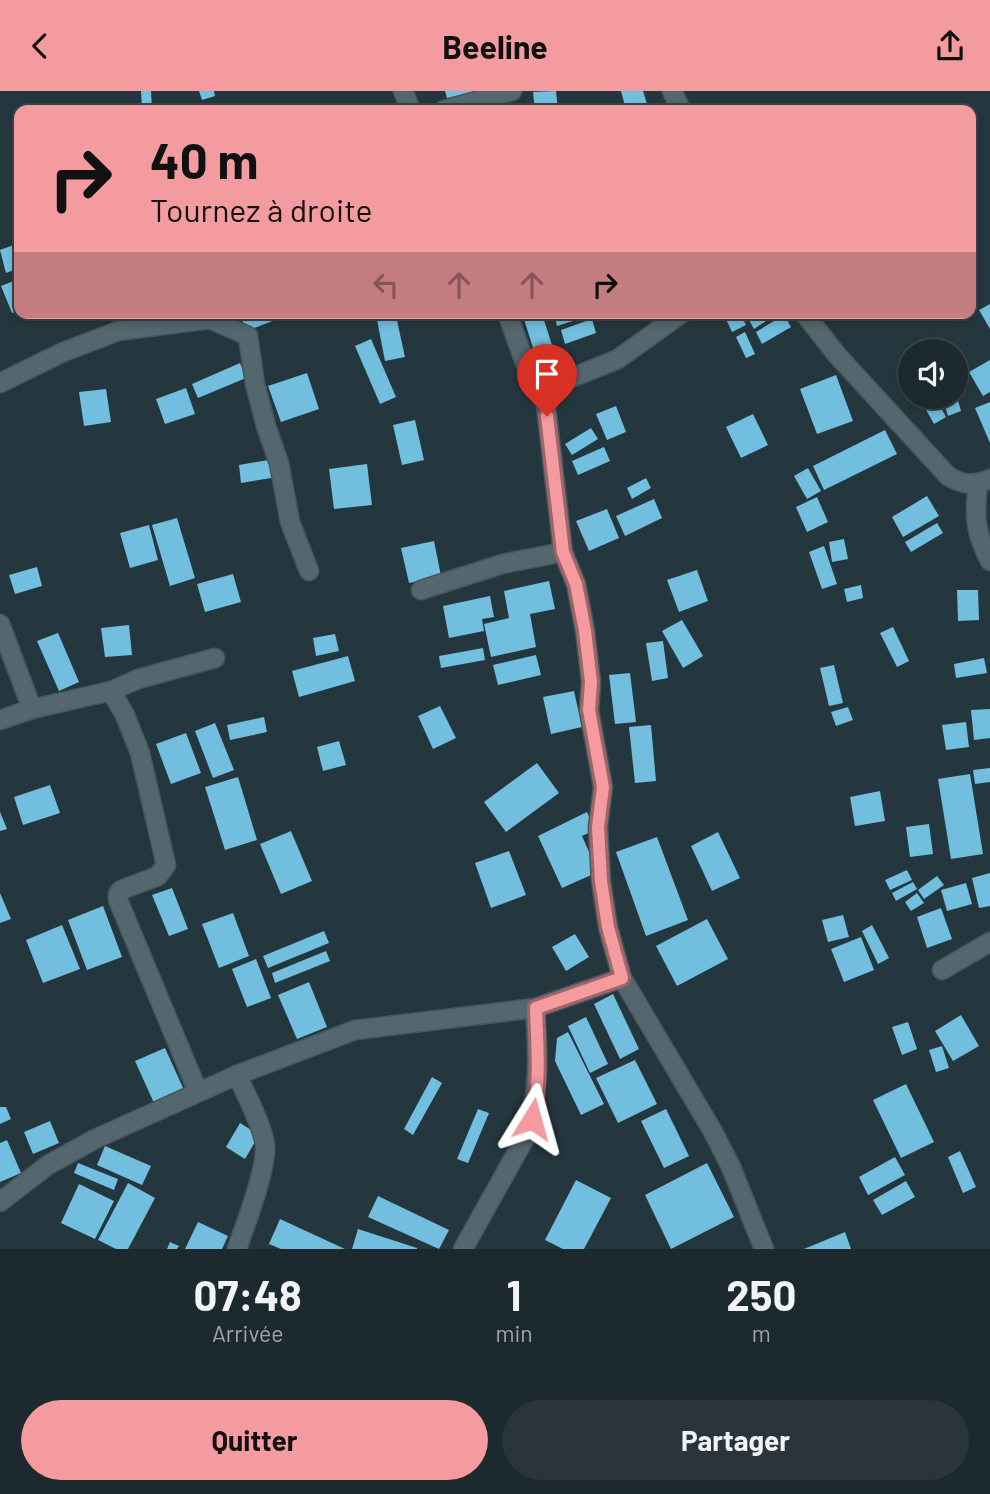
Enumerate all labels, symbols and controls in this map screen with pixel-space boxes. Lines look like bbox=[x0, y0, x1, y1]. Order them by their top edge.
icon: back bbox=[21, 27, 59, 65]
text: Beeline bbox=[442, 27, 548, 65]
icon: share bbox=[931, 27, 969, 65]
text: 40 m bbox=[150, 130, 258, 189]
icon: right bbox=[35, 133, 126, 224]
text: Tournez à droite bbox=[150, 190, 372, 228]
icon: left bbox=[367, 266, 405, 304]
icon: ahead bbox=[440, 266, 478, 304]
icon: ahead bbox=[513, 266, 551, 304]
icon: right bbox=[586, 266, 624, 304]
map controls bbox=[898, 339, 968, 409]
button: sound bbox=[898, 339, 968, 409]
pin bbox=[517, 344, 577, 416]
icon: arrive bbox=[528, 355, 566, 393]
position arrow bbox=[495, 1082, 569, 1156]
text: 07:48 bbox=[194, 1269, 302, 1319]
text: 1 bbox=[507, 1269, 521, 1319]
text: 250 bbox=[726, 1269, 796, 1319]
text: Arrivée bbox=[212, 1319, 284, 1347]
text: min bbox=[495, 1319, 533, 1347]
text: m bbox=[752, 1319, 771, 1347]
button: Quitter bbox=[21, 1400, 488, 1480]
button: Partager bbox=[502, 1400, 969, 1480]

